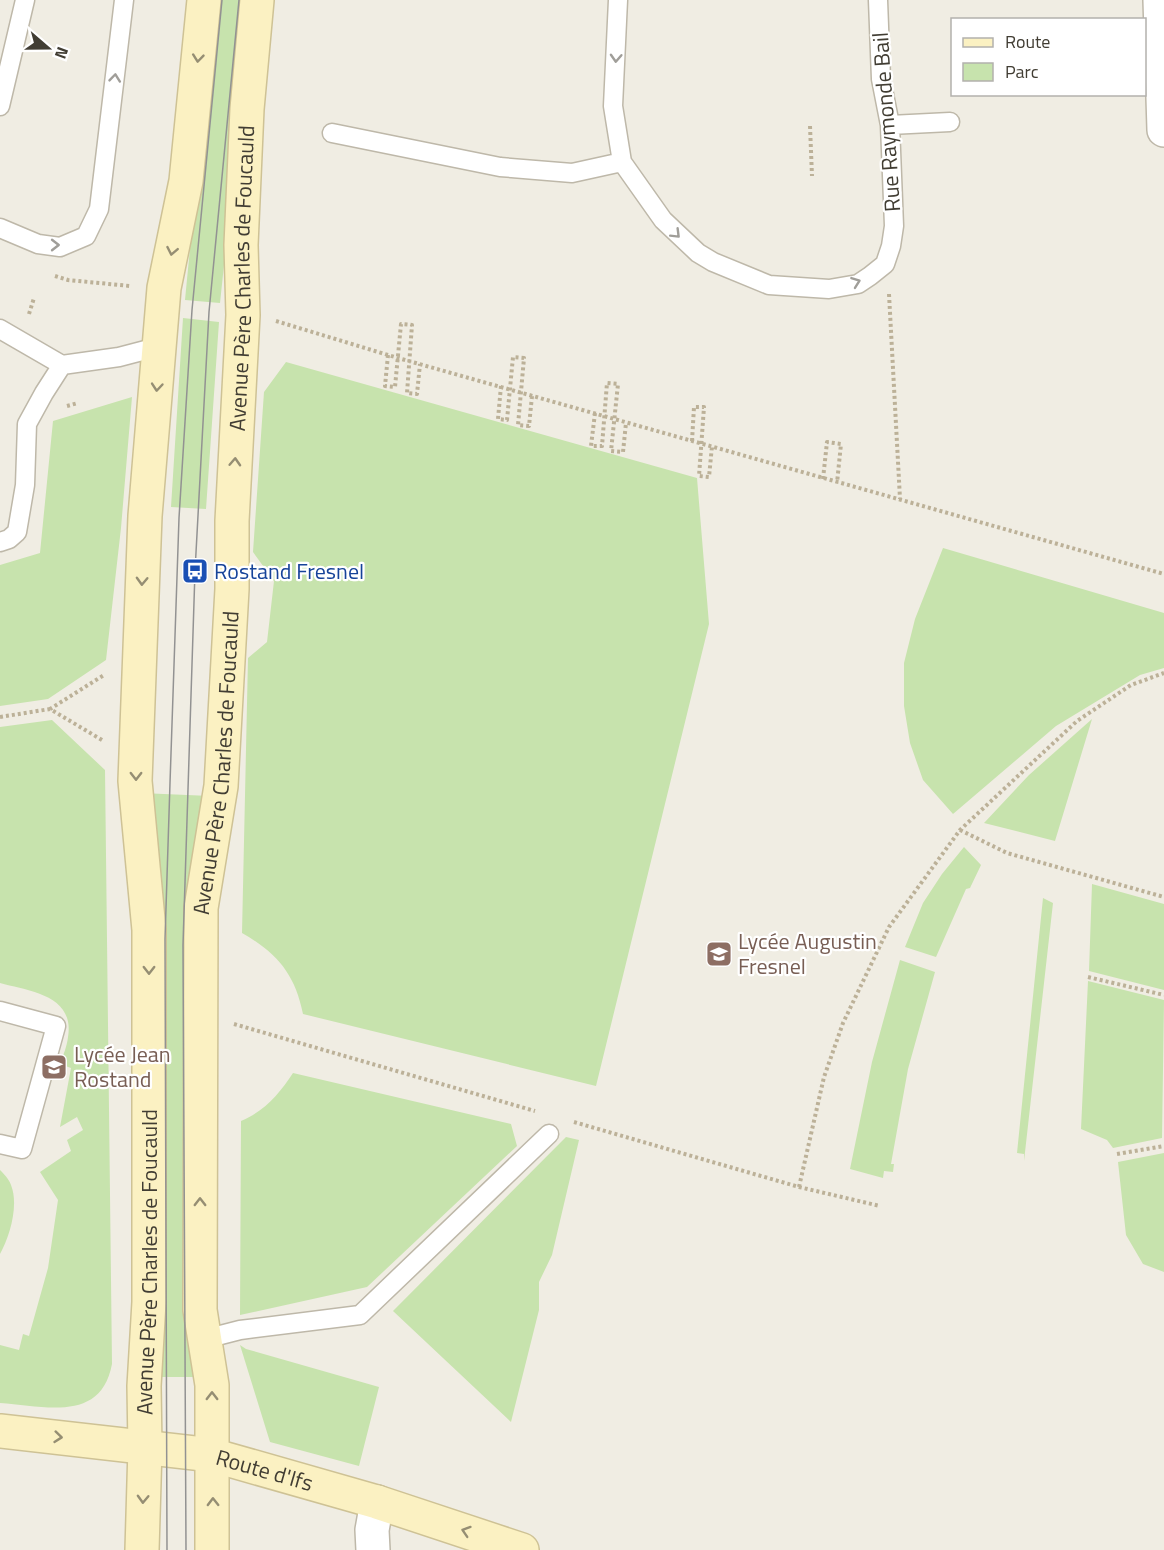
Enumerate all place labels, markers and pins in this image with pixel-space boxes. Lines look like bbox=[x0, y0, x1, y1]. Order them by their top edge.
place label: Rostand Fresnel bbox=[214, 554, 364, 588]
bus stop icon: Rostand Fresnel bbox=[180, 556, 210, 586]
place label: Lycée Augustin Fresnel bbox=[738, 924, 877, 983]
school or university icon: Lycée Augustin Fresnel bbox=[704, 939, 734, 969]
place label: Lycée Jean Rostand bbox=[74, 1037, 171, 1096]
school or university icon: Lycée Jean Rostand bbox=[39, 1052, 69, 1082]

